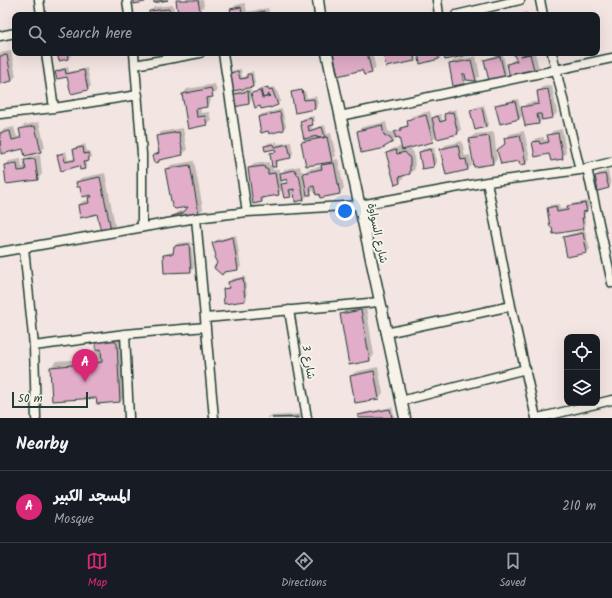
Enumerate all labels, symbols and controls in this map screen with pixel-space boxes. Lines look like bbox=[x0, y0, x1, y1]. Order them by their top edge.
search box bbox=[12, 12, 600, 56]
text: Search here bbox=[58, 22, 132, 46]
icon: search bbox=[26, 23, 48, 45]
your location bbox=[335, 201, 355, 221]
street label: شارع السواوة bbox=[362, 201, 392, 265]
map controls bbox=[564, 334, 600, 406]
button: locate bbox=[564, 334, 600, 370]
street label: شارع 3 bbox=[296, 344, 320, 381]
pin: A bbox=[72, 349, 98, 382]
button: layers bbox=[564, 370, 600, 406]
scale bar bbox=[12, 390, 88, 409]
text: 50 m bbox=[18, 390, 43, 408]
text: Nearby bbox=[16, 431, 68, 458]
text: المسجد الكبير bbox=[54, 485, 131, 509]
text: A bbox=[25, 496, 33, 517]
text: 210 m bbox=[562, 496, 596, 517]
text: Mosque bbox=[54, 509, 94, 530]
tab: Map bbox=[86, 550, 108, 592]
tab: Directions bbox=[281, 550, 327, 592]
tab: Saved bbox=[500, 550, 526, 592]

